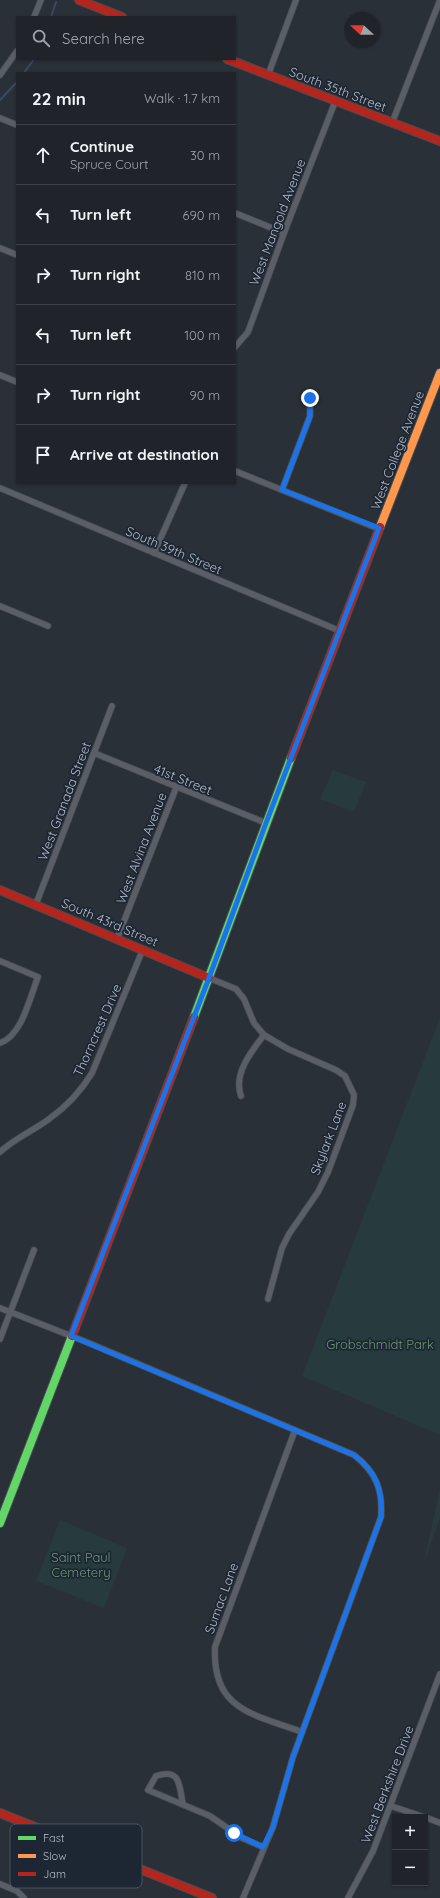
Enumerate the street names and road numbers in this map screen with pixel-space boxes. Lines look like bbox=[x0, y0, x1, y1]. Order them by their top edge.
street label: South 35th Street bbox=[287, 63, 389, 115]
street label: West Mangold Avenue bbox=[245, 156, 309, 288]
street label: West College Avenue bbox=[367, 388, 427, 512]
street label: South 39th Street bbox=[124, 523, 224, 577]
street label: West Granada Street bbox=[34, 739, 94, 863]
street label: 41st Street bbox=[152, 760, 214, 798]
street label: West Alvina Avenue bbox=[112, 790, 170, 906]
street label: South 43rd Street bbox=[59, 894, 161, 950]
street label: Thorncrest Drive bbox=[69, 981, 125, 1079]
street label: Skylark Lane bbox=[307, 1099, 349, 1177]
street label: Sumac Lane bbox=[201, 1560, 241, 1636]
street label: West Berkshire Drive bbox=[357, 1723, 417, 1845]

